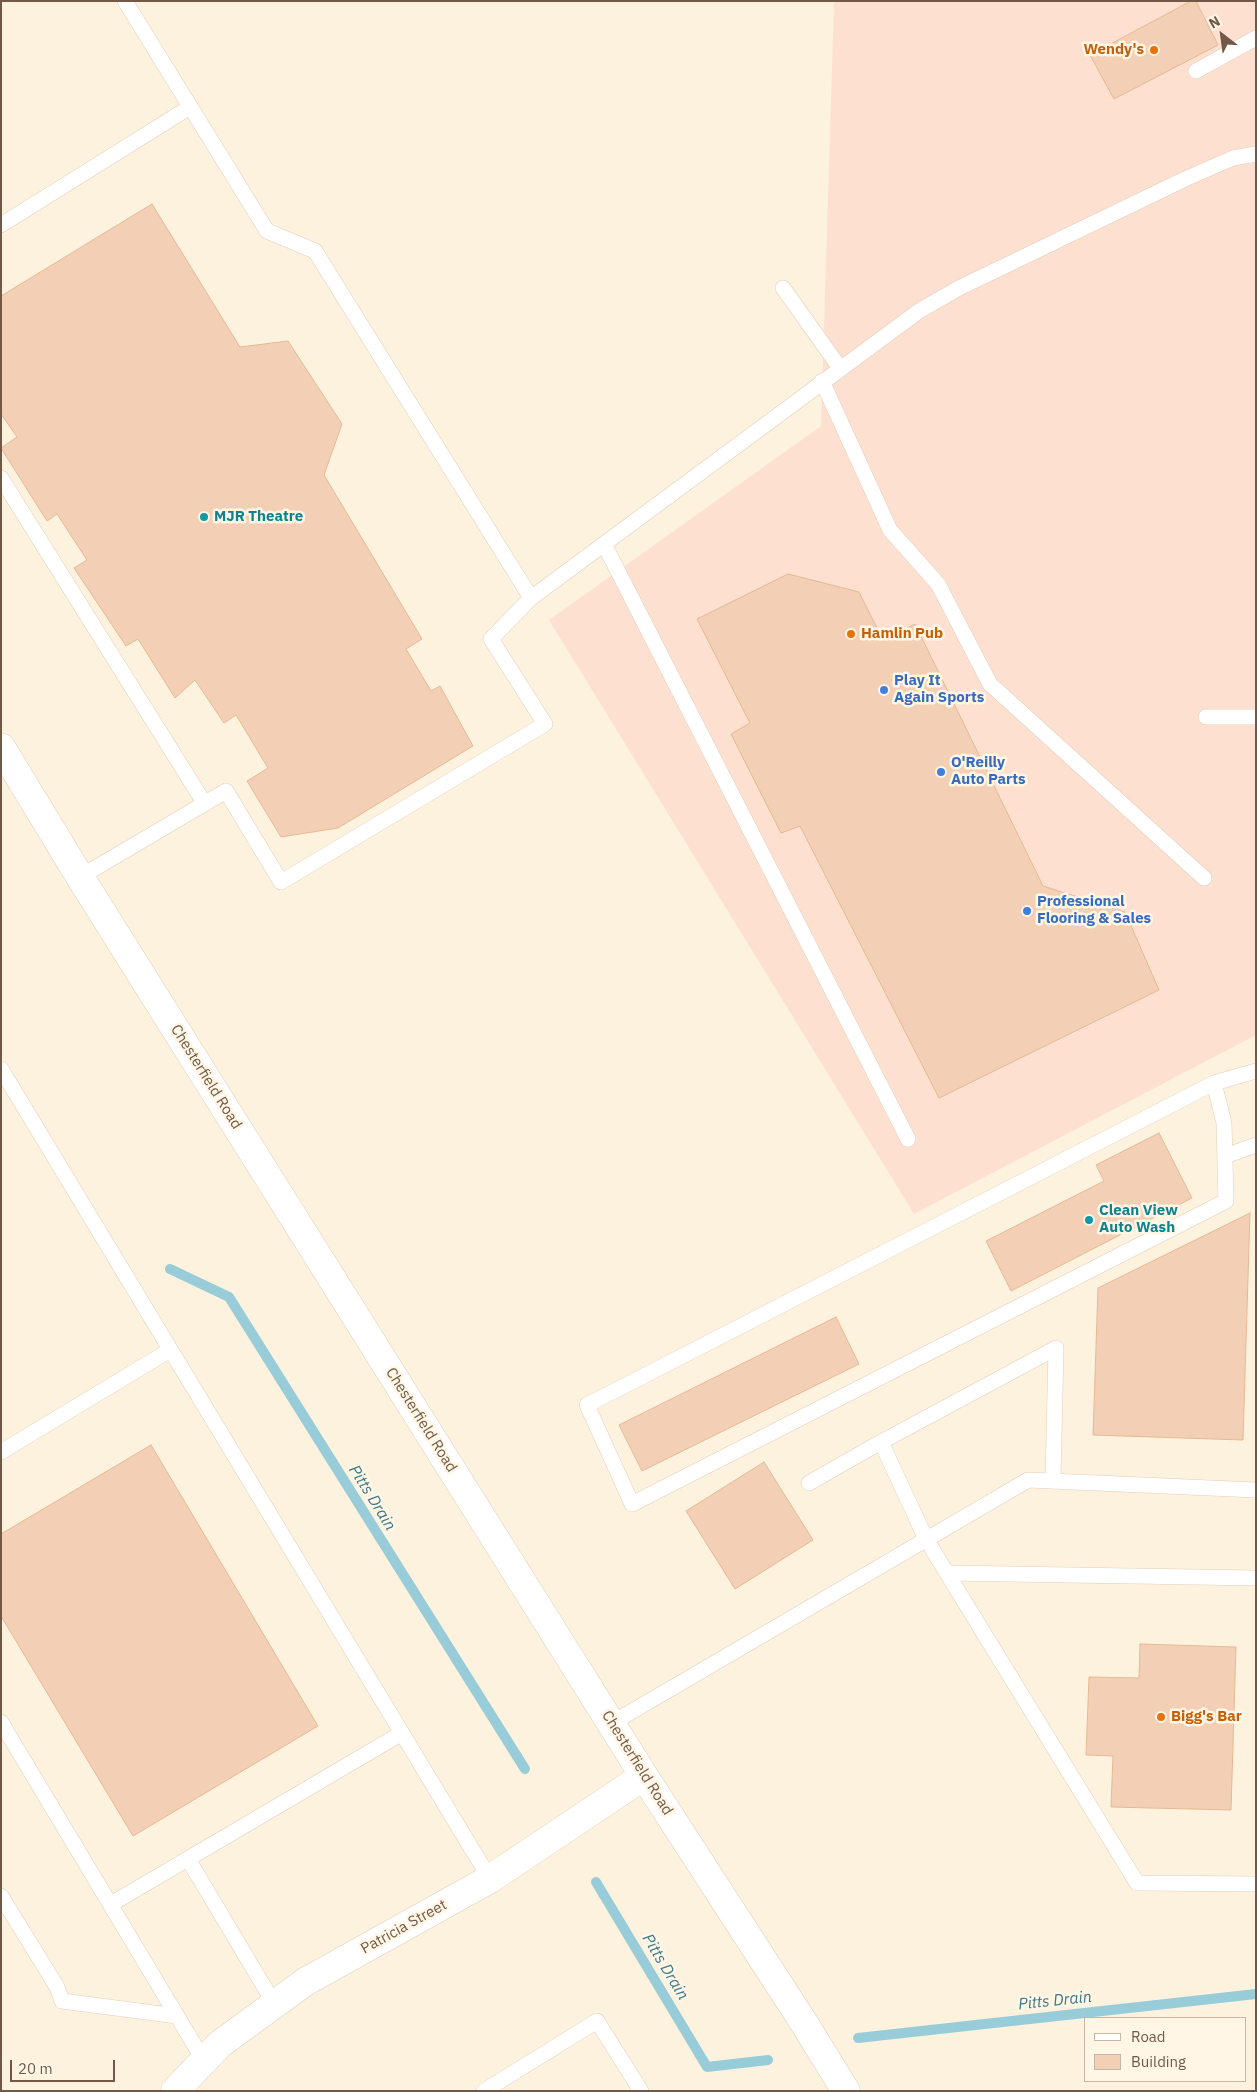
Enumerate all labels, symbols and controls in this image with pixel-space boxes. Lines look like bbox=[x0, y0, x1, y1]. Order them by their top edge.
north arrow bbox=[1197, 10, 1247, 60]
text: N bbox=[1206, 12, 1223, 32]
place label: Wendy's bbox=[1083, 41, 1144, 59]
marker: Wendy's bbox=[1148, 44, 1160, 56]
place label: MJR Theatre bbox=[214, 508, 303, 526]
marker: MJR Theatre bbox=[198, 511, 210, 523]
place label: Hamlin Pub bbox=[861, 625, 943, 643]
marker: Hamlin Pub bbox=[845, 628, 857, 640]
place label: Play It Again Sports bbox=[894, 672, 984, 707]
marker: Play It Again Sports bbox=[878, 684, 890, 696]
place label: O'Reilly Auto Parts bbox=[951, 754, 1025, 789]
marker: O'Reilly Auto Parts bbox=[935, 766, 947, 778]
place label: Professional Flooring & Sales bbox=[1037, 893, 1151, 928]
marker: Professional Flooring & Sales bbox=[1021, 905, 1033, 917]
street label: Chesterfield Road bbox=[167, 1021, 245, 1133]
place label: Clean View Auto Wash bbox=[1099, 1202, 1178, 1237]
marker: Clean View Auto Wash bbox=[1083, 1214, 1095, 1226]
street label: Chesterfield Road bbox=[382, 1364, 460, 1476]
water label: Pitts Drain bbox=[344, 1462, 400, 1534]
street label: Chesterfield Road bbox=[598, 1707, 676, 1819]
place label: Bigg's Bar bbox=[1171, 1708, 1242, 1726]
marker: Bigg's Bar bbox=[1155, 1711, 1167, 1723]
street label: Patricia Street bbox=[358, 1896, 450, 1958]
water label: Pitts Drain bbox=[638, 1930, 692, 2004]
water label: Pitts Drain bbox=[1017, 1988, 1093, 2014]
legend bbox=[1084, 2017, 1247, 2082]
text: Road bbox=[1131, 2027, 1166, 2046]
scale bar bbox=[12, 2050, 118, 2082]
text: Building bbox=[1131, 2052, 1186, 2071]
text: 20 m bbox=[18, 2059, 53, 2078]

